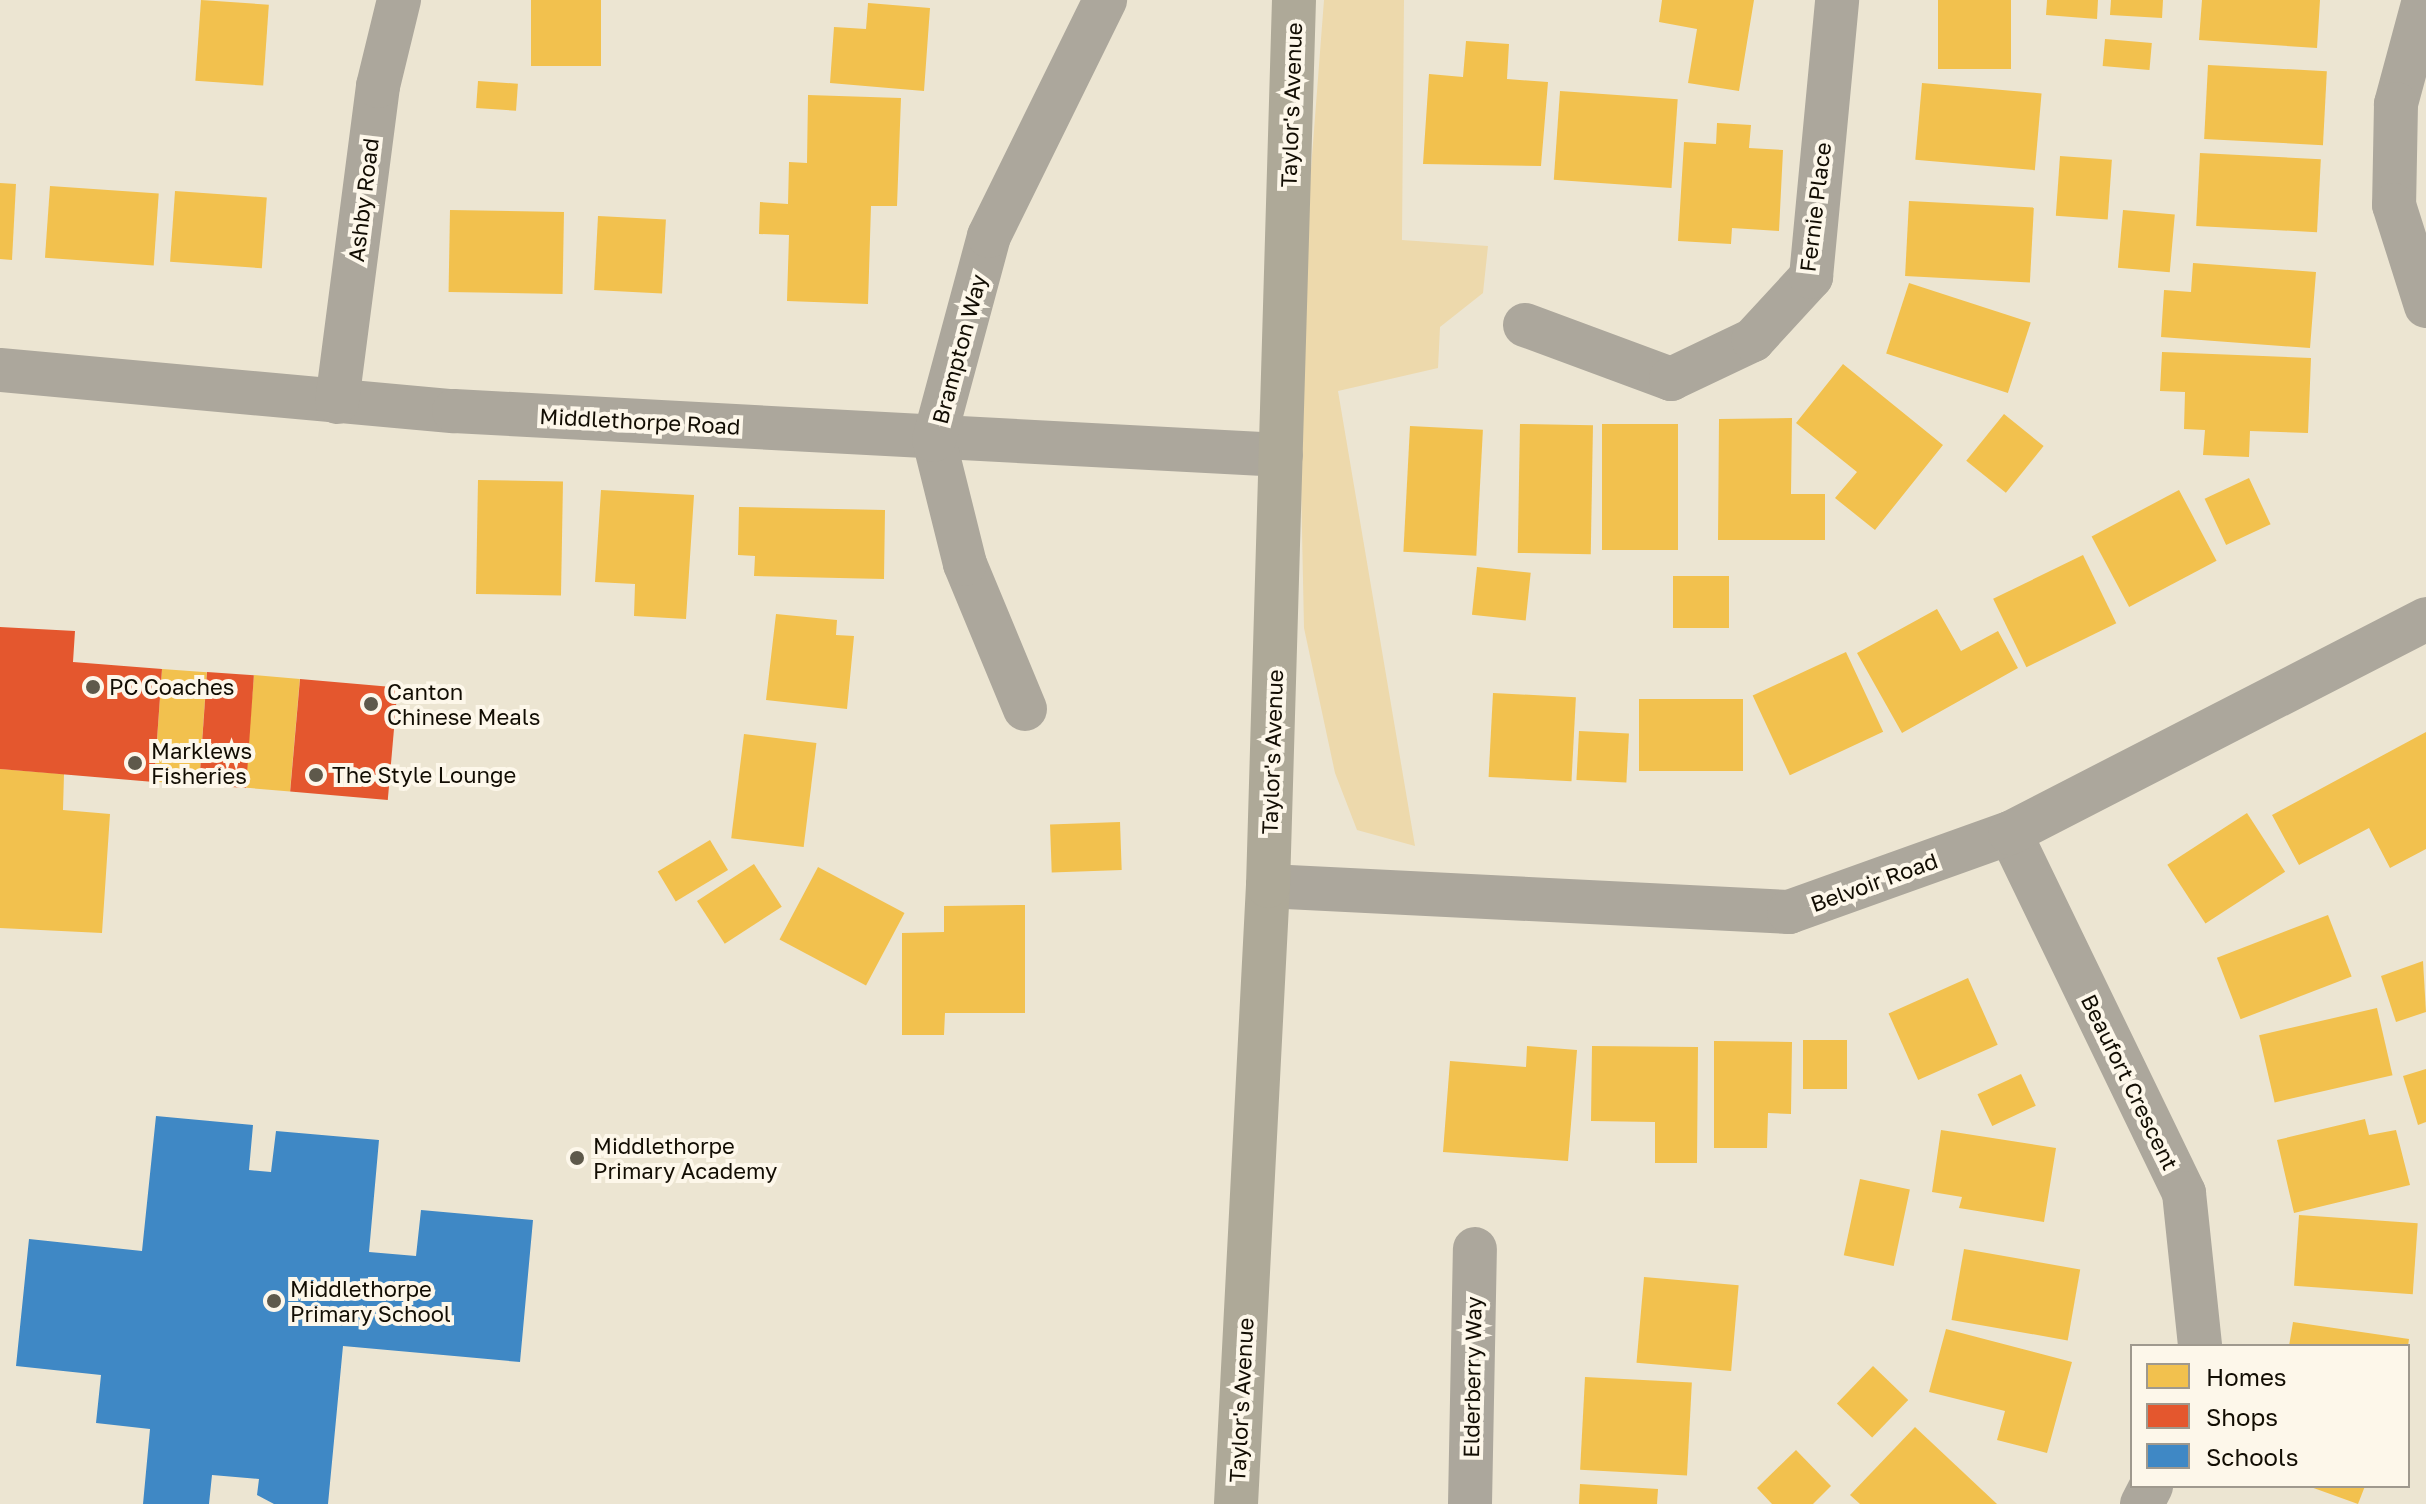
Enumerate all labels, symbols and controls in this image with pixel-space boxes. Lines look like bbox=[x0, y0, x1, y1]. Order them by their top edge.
street label: Taylor's Avenue bbox=[1275, 22, 1307, 188]
street label: Ashby Road bbox=[342, 137, 384, 263]
street label: Fernie Place bbox=[1794, 141, 1836, 273]
street label: Brampton Way bbox=[926, 271, 992, 427]
street label: Middlethorpe Road bbox=[539, 403, 741, 439]
street label: Taylor's Avenue bbox=[1256, 669, 1288, 835]
place label: PC Coaches bbox=[109, 674, 234, 700]
marker: PC Coaches bbox=[84, 678, 102, 696]
place label: Canton Chinese Meals bbox=[387, 678, 540, 730]
marker: Canton Chinese Meals bbox=[362, 695, 380, 713]
place label: Marklews Fisheries bbox=[151, 737, 252, 788]
marker: Marklews Fisheries bbox=[126, 754, 144, 772]
place label: The Style Lounge bbox=[332, 762, 516, 788]
marker: The Style Lounge bbox=[307, 766, 325, 784]
street label: Belvoir Road bbox=[1807, 847, 1941, 917]
street label: Beaufort Crescent bbox=[2076, 990, 2184, 1174]
place label: Middlethorpe Primary Academy bbox=[593, 1132, 777, 1184]
marker: Middlethorpe Primary Academy bbox=[568, 1149, 586, 1167]
place label: Middlethorpe Primary School bbox=[290, 1275, 451, 1326]
marker: Middlethorpe Primary School bbox=[265, 1292, 283, 1310]
street label: Elderberry Way bbox=[1457, 1296, 1487, 1458]
street label: Taylor's Avenue bbox=[1223, 1317, 1259, 1483]
legend bbox=[2130, 1344, 2410, 1488]
text: Homes bbox=[2206, 1362, 2287, 1391]
text: Shops bbox=[2206, 1402, 2278, 1431]
text: Schools bbox=[2206, 1442, 2298, 1471]

